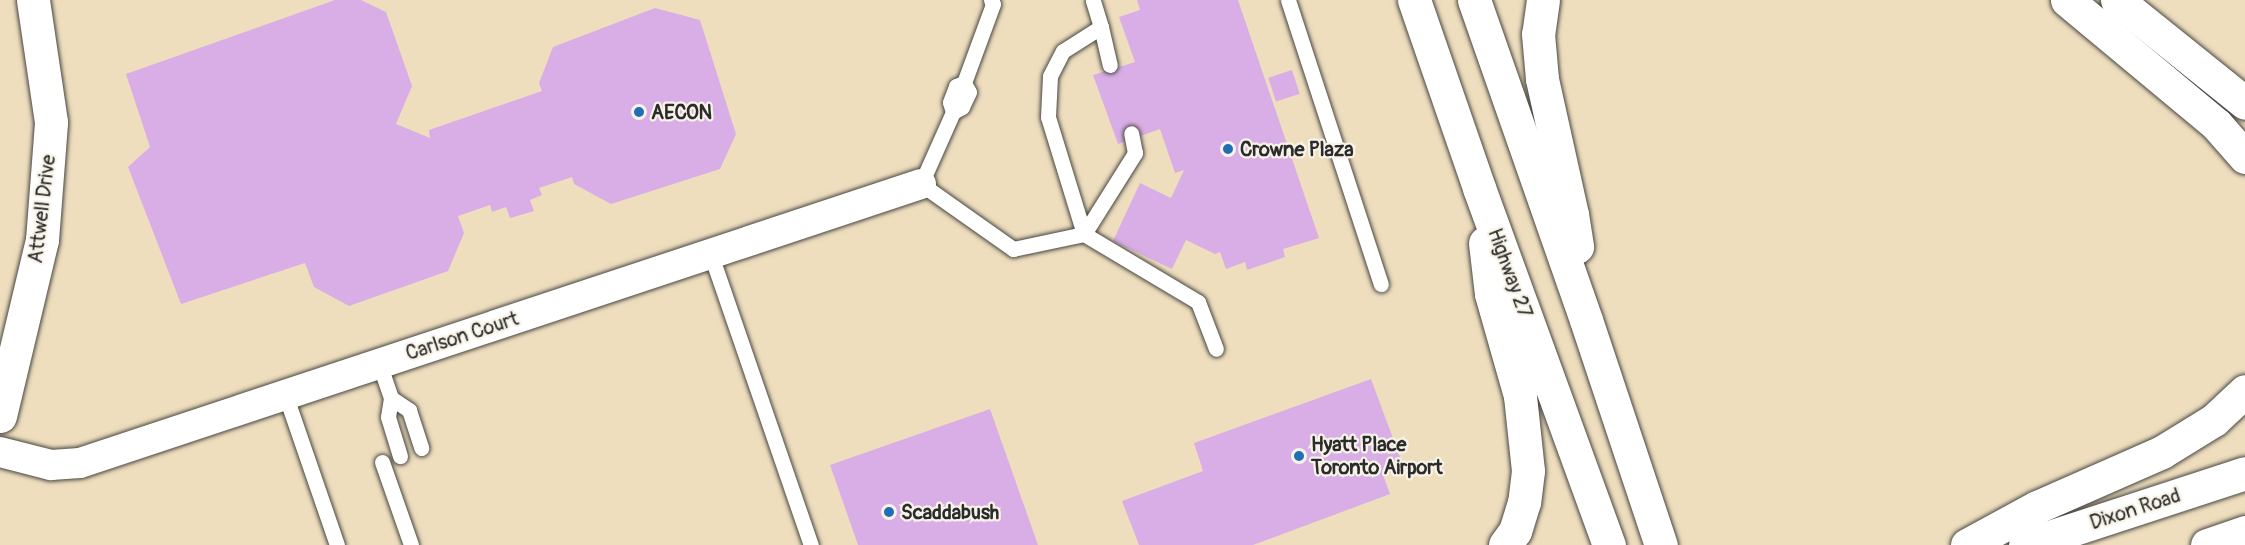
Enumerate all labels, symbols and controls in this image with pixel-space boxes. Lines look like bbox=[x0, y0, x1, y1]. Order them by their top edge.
place label: AECON bbox=[651, 100, 712, 124]
marker: AECON bbox=[632, 105, 646, 119]
place label: Crowne Plaza bbox=[1240, 137, 1353, 161]
marker: Crowne Plaza bbox=[1221, 142, 1235, 156]
street label: Attwell Drive bbox=[23, 153, 61, 265]
street label: Highway 27 bbox=[1483, 225, 1537, 321]
street label: Carlson Court bbox=[403, 307, 521, 365]
place label: Hyatt Place Toronto Airport bbox=[1311, 432, 1443, 479]
marker: Hyatt Place Toronto Airport bbox=[1292, 449, 1306, 463]
street label: Dixon Road bbox=[2087, 483, 2183, 535]
place label: Scaddabush bbox=[901, 500, 999, 524]
marker: Scaddabush bbox=[882, 505, 896, 519]

